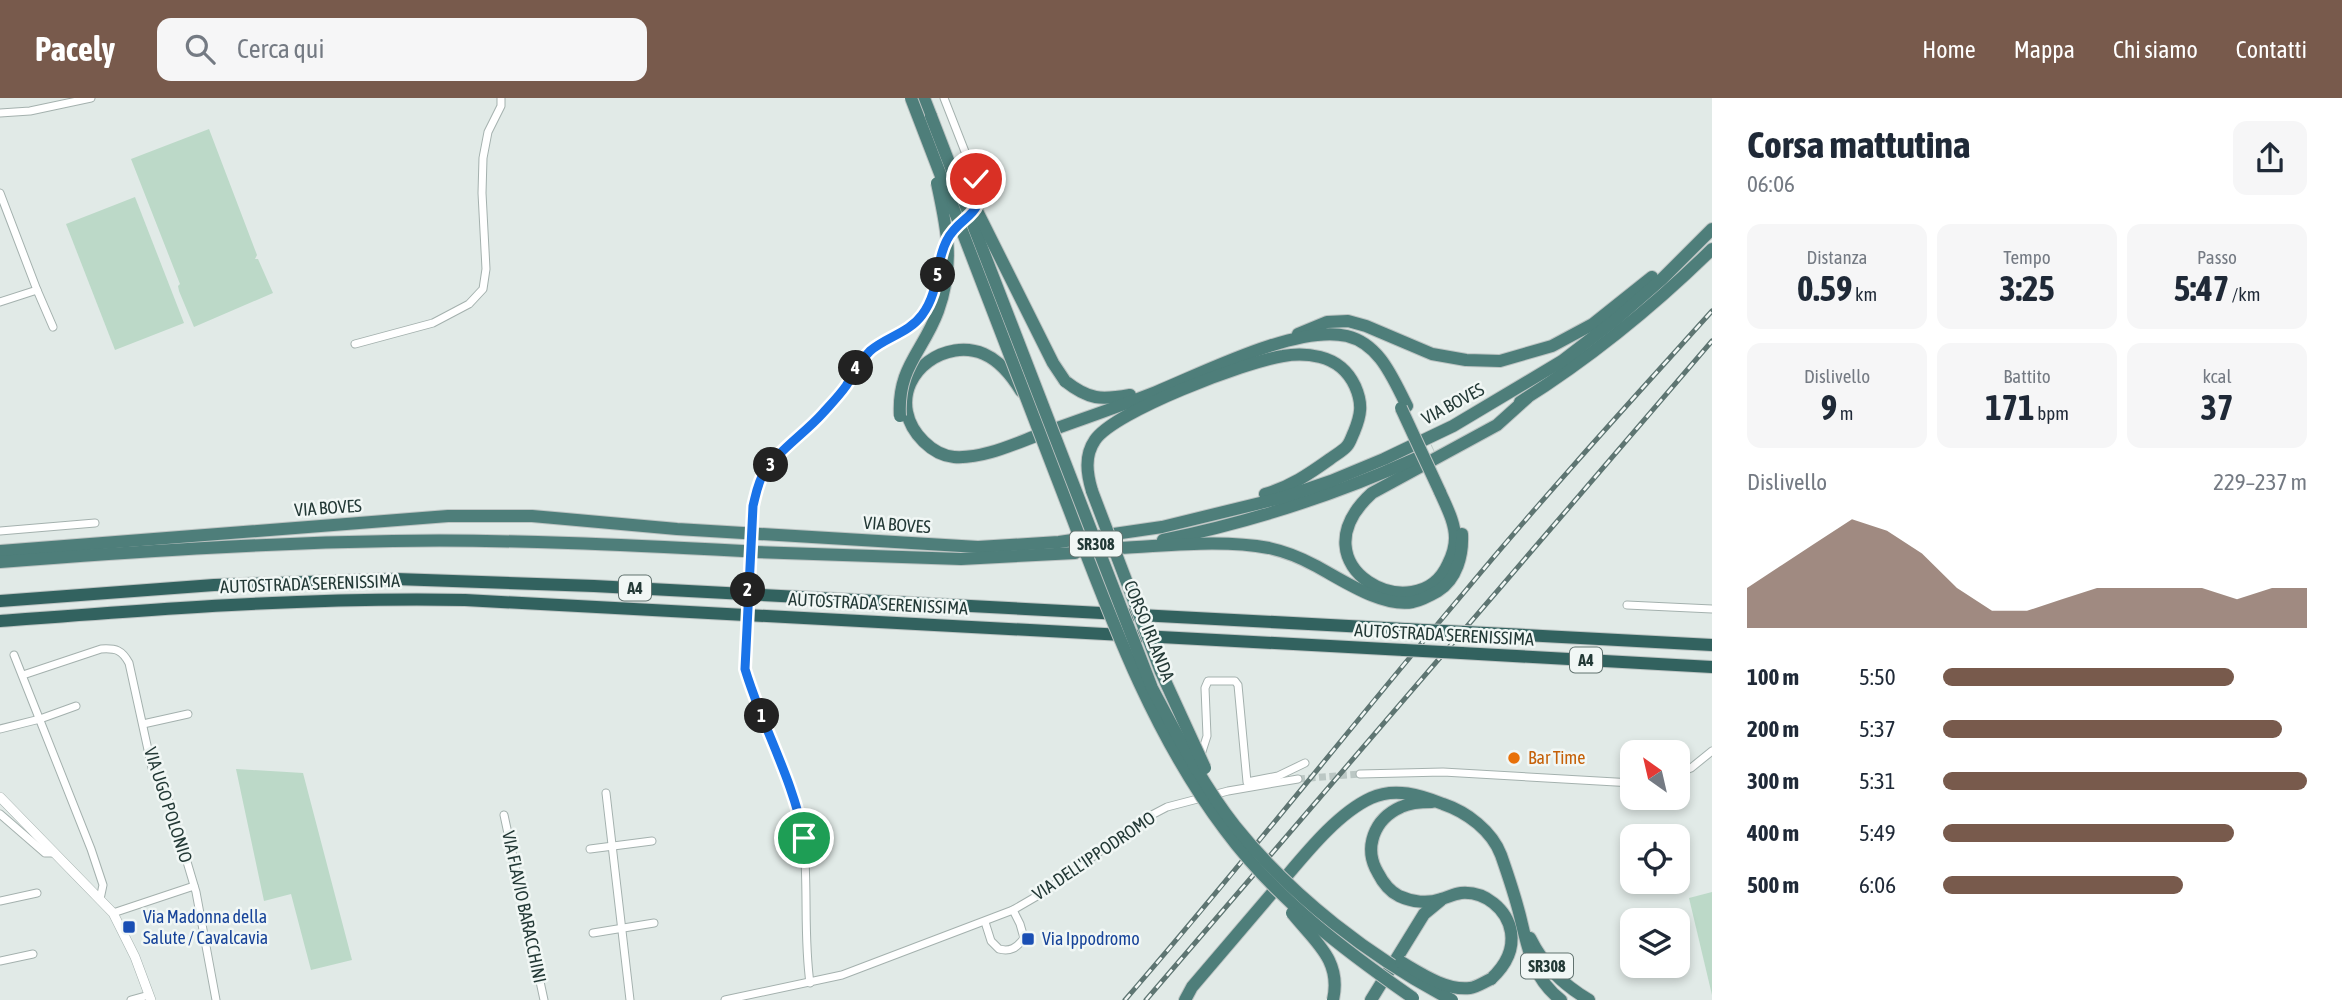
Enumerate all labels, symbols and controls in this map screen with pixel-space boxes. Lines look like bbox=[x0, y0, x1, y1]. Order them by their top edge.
search box bbox=[157, 18, 647, 81]
text: Pacely bbox=[35, 30, 115, 68]
icon: search bbox=[181, 30, 219, 68]
text: Cerca qui bbox=[237, 34, 324, 64]
text: Home bbox=[1922, 36, 1976, 63]
text: Mappa bbox=[2014, 36, 2075, 63]
text: Chi siamo bbox=[2113, 36, 2198, 63]
text: Contatti bbox=[2236, 36, 2307, 63]
button: share bbox=[2233, 121, 2307, 195]
text: Corsa mattutina bbox=[1747, 123, 1971, 166]
pin bbox=[946, 149, 1006, 209]
icon: check bbox=[957, 160, 995, 198]
text: 06:06 bbox=[1747, 171, 1795, 197]
text: Distanza bbox=[1807, 246, 1867, 268]
text: Tempo bbox=[2003, 246, 2051, 268]
text: Passo bbox=[2197, 246, 2237, 268]
pin: 5 bbox=[920, 258, 956, 292]
text: 5 bbox=[933, 263, 942, 285]
text: 0.59 bbox=[1797, 268, 1852, 308]
text: 3:25 bbox=[1999, 268, 2055, 308]
text: 5:47 bbox=[2174, 268, 2229, 308]
text: km bbox=[1852, 283, 1877, 305]
text: /km bbox=[2229, 283, 2260, 305]
pin: 4 bbox=[838, 350, 874, 386]
text: 4 bbox=[851, 356, 860, 378]
text: Dislivello bbox=[1804, 365, 1870, 387]
text: Battito bbox=[2003, 365, 2051, 387]
text: kcal bbox=[2203, 365, 2231, 387]
street label: VIA BOVES bbox=[1418, 378, 1488, 429]
text: 9 bbox=[1821, 387, 1837, 427]
text: 171 bbox=[1985, 387, 2035, 427]
text: 37 bbox=[2201, 387, 2233, 427]
text: m bbox=[1837, 402, 1853, 424]
text: bpm bbox=[2035, 402, 2069, 424]
pin: 3 bbox=[754, 448, 788, 482]
text: 3 bbox=[766, 453, 775, 475]
text: Dislivello bbox=[1747, 469, 1827, 495]
text: 229–237 m bbox=[2213, 469, 2307, 495]
street label: VIA BOVES bbox=[294, 495, 363, 520]
street label: VIA BOVES bbox=[863, 512, 932, 537]
road number: SR308 bbox=[1070, 532, 1122, 556]
street label: AUTOSTRADA SERENISSIMA bbox=[220, 570, 400, 597]
pin: 2 bbox=[730, 573, 766, 608]
road number: A4 bbox=[619, 575, 651, 601]
street label: CORSO IRLANDA bbox=[1120, 577, 1179, 684]
text: 2 bbox=[743, 578, 752, 600]
street label: AUTOSTRADA SERENISSIMA bbox=[788, 588, 969, 619]
street label: AUTOSTRADA SERENISSIMA bbox=[1354, 619, 1535, 650]
road number: A4 bbox=[1570, 648, 1602, 673]
text: 100 m bbox=[1747, 664, 1799, 690]
text: 5:50 bbox=[1859, 664, 1896, 690]
pin: 1 bbox=[744, 698, 780, 734]
text: 1 bbox=[757, 704, 766, 726]
text: 200 m bbox=[1747, 716, 1799, 742]
text: 5:37 bbox=[1859, 716, 1896, 742]
north arrow bbox=[1620, 740, 1690, 810]
map controls bbox=[1620, 740, 1690, 978]
street label: VIA UGO POLONIO bbox=[140, 745, 197, 865]
place label: Bar Time bbox=[1528, 747, 1586, 768]
marker: Bar Time bbox=[1506, 750, 1522, 766]
text: 300 m bbox=[1747, 768, 1799, 794]
text: 5:31 bbox=[1859, 768, 1896, 794]
street label: VIA DELL'IPPODROMO bbox=[1029, 807, 1159, 904]
pin bbox=[774, 808, 834, 868]
icon: arrive bbox=[785, 819, 823, 857]
text: 400 m bbox=[1747, 820, 1799, 846]
text: 5:49 bbox=[1859, 820, 1896, 846]
button: locate bbox=[1620, 824, 1690, 894]
street label: VIA FLAVIO BARACCHINI bbox=[498, 829, 551, 985]
text: 500 m bbox=[1747, 872, 1799, 898]
text: 6:06 bbox=[1859, 872, 1896, 898]
place label: Via Madonna della Salute / Cavalcavia bbox=[143, 906, 268, 948]
button: layers bbox=[1620, 908, 1690, 978]
marker: Via Madonna della Salute / Cavalcavia bbox=[121, 919, 137, 935]
place label: Via Ippodromo bbox=[1042, 928, 1140, 949]
marker: Via Ippodromo bbox=[1020, 931, 1036, 947]
road number: SR308 bbox=[1521, 954, 1573, 978]

